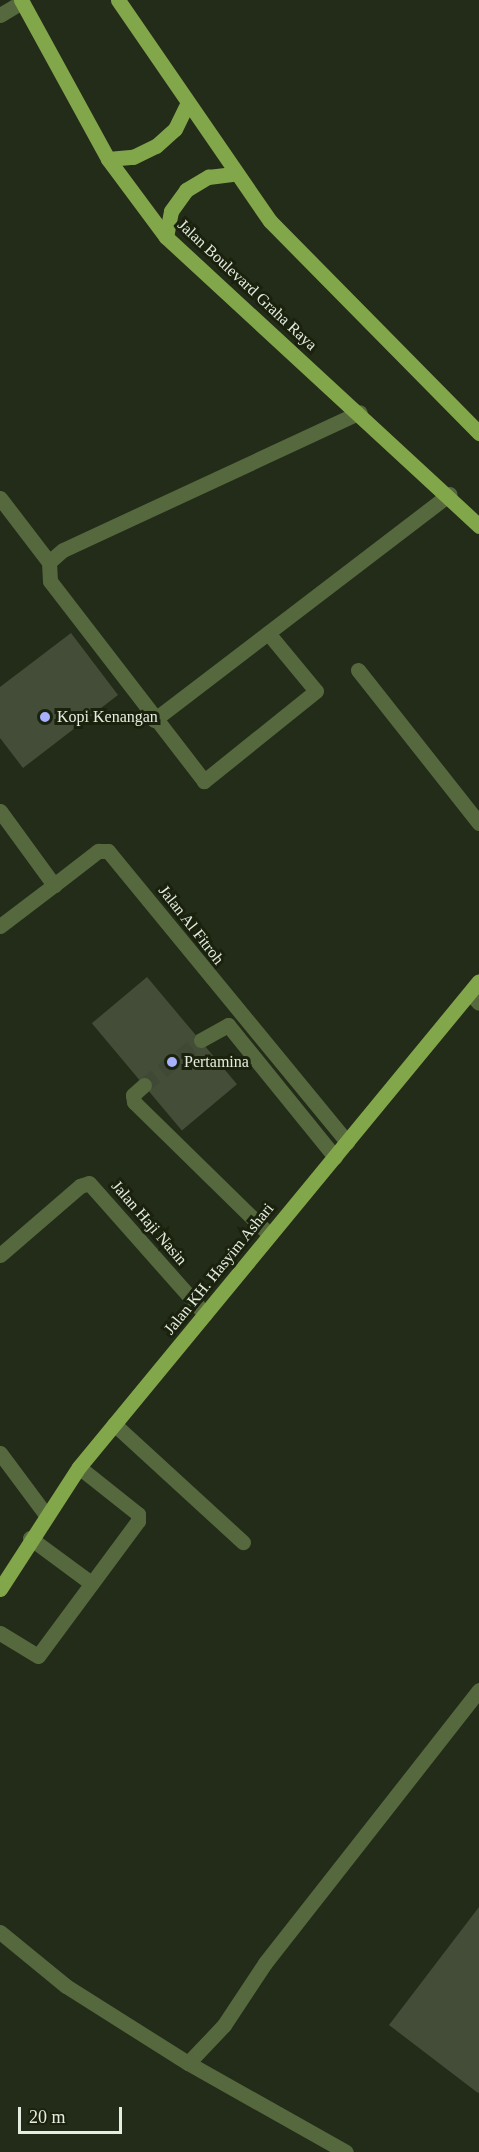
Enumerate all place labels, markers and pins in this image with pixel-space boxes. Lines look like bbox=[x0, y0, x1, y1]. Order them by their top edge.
place label: Kopi Kenangan bbox=[57, 707, 158, 727]
marker: Kopi Kenangan bbox=[38, 710, 52, 724]
place label: Pertamina bbox=[184, 1052, 249, 1072]
marker: Pertamina bbox=[165, 1055, 179, 1069]

